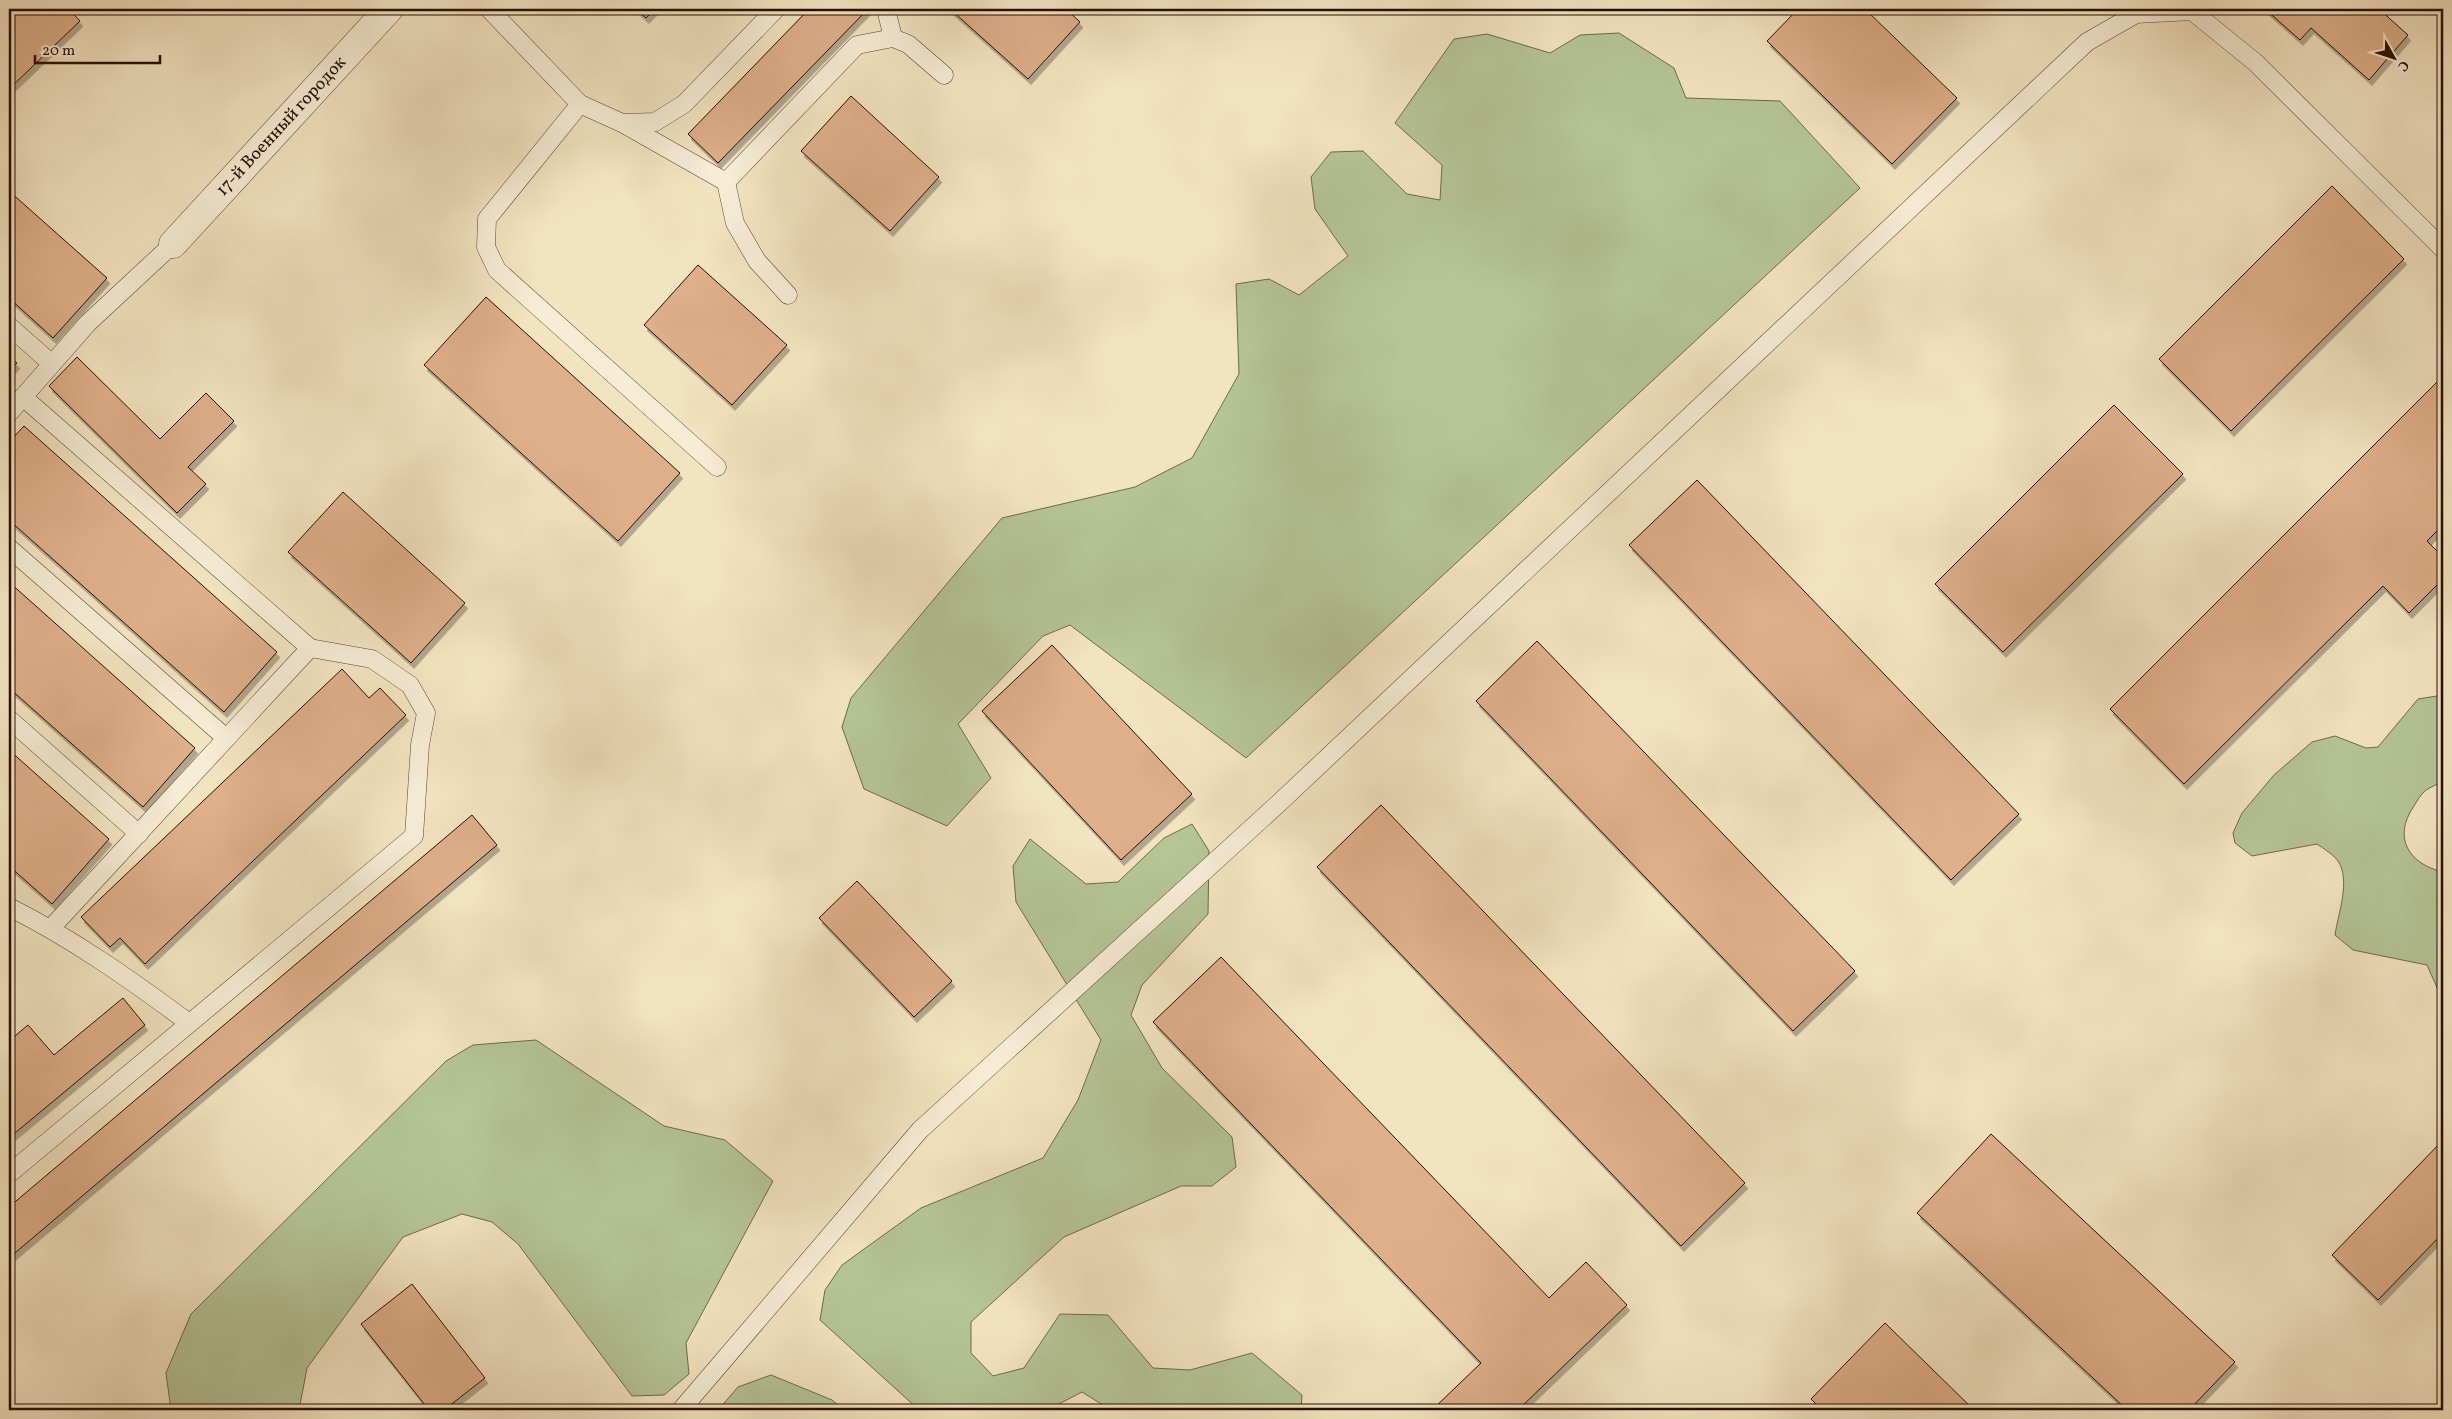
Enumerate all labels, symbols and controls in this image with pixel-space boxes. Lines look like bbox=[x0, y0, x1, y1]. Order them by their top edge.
scale bar bbox=[35, 32, 160, 64]
north arrow bbox=[2370, 32, 2420, 82]
text: 20 m bbox=[42, 41, 75, 62]
street label: 17-й Военный городок bbox=[210, 50, 352, 202]
text: С bbox=[2393, 56, 2413, 75]

